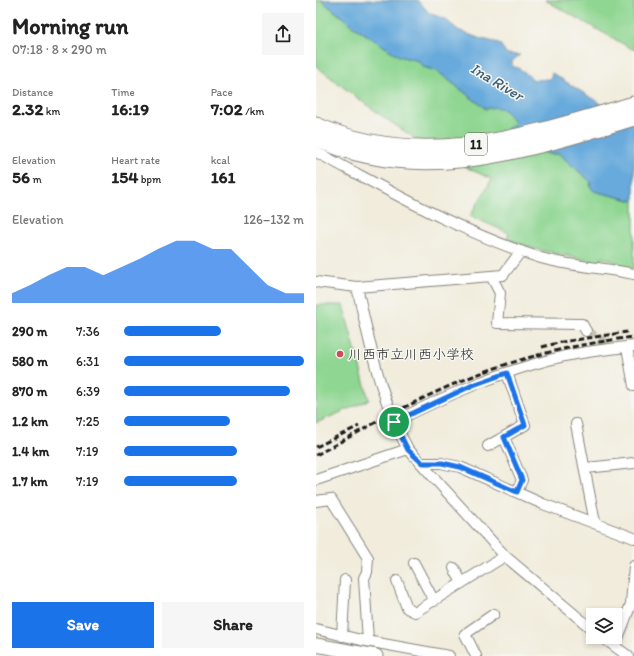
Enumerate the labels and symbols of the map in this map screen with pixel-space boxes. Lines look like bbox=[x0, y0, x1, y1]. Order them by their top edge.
water label: Ina River bbox=[467, 59, 528, 106]
road number: 11 bbox=[465, 133, 487, 155]
place label: 川西市立川西小学校 bbox=[348, 346, 474, 363]
marker: 川西市立川西小学校 bbox=[335, 349, 345, 359]
pin bbox=[377, 405, 411, 439]

